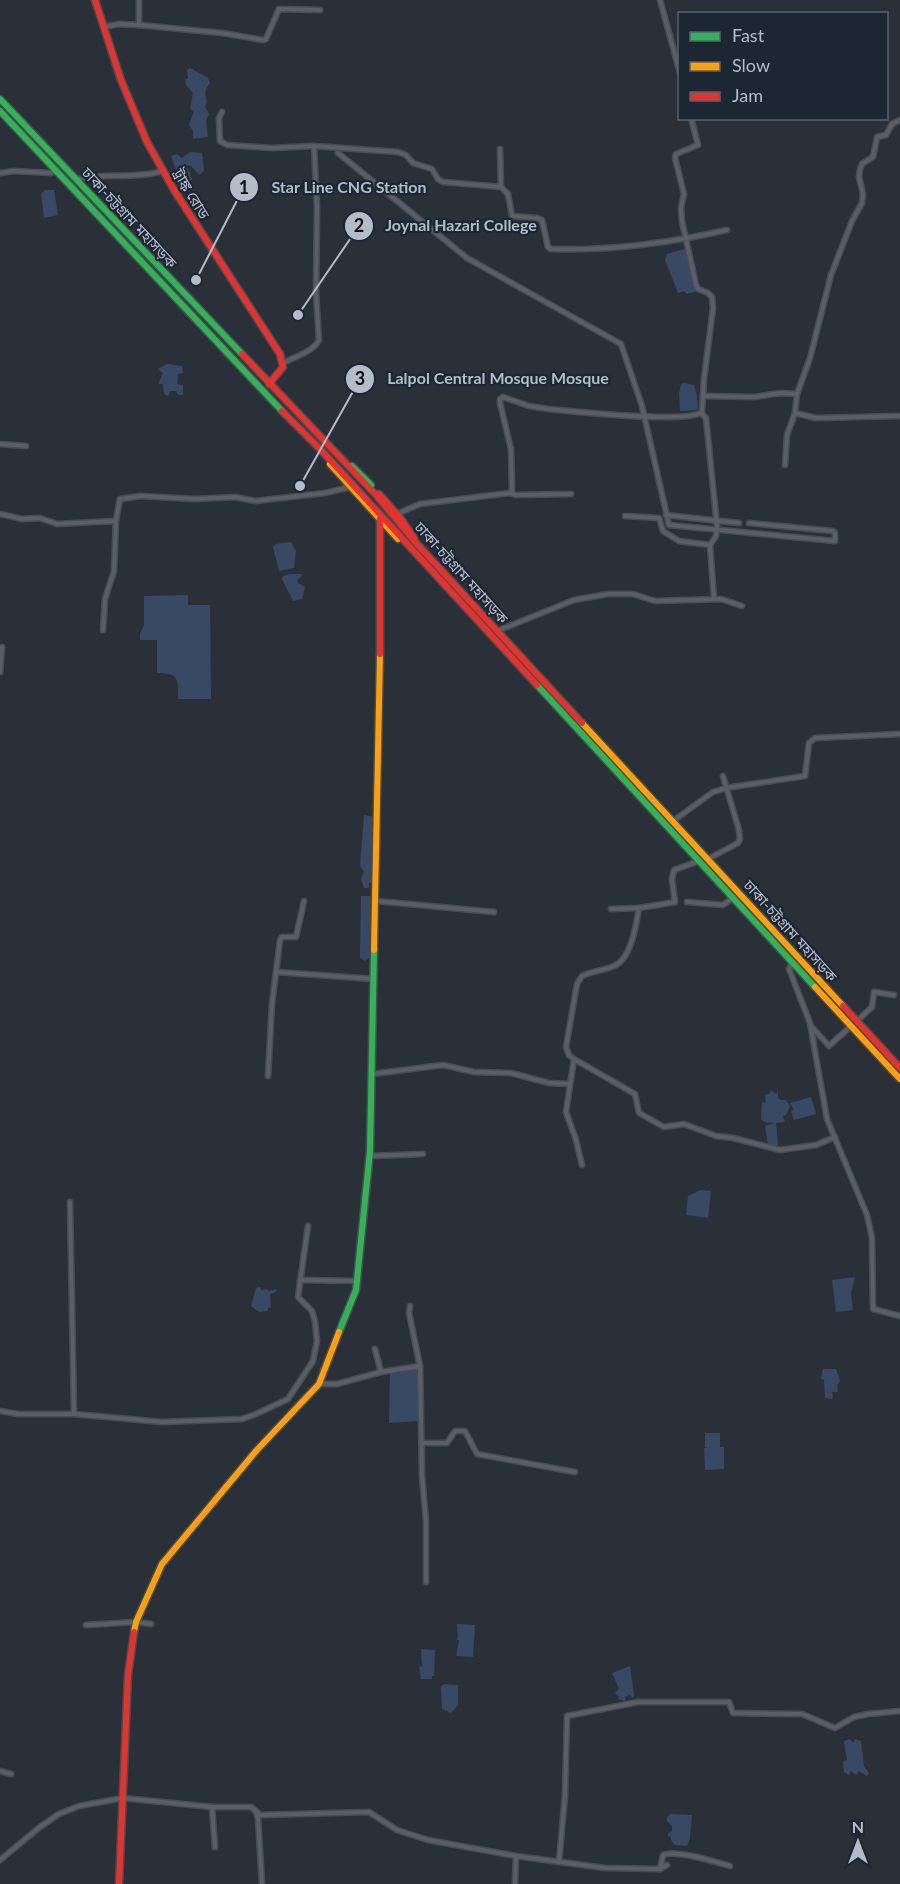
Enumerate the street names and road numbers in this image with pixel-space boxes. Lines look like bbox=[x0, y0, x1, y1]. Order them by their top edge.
street label: ঢাকা-চট্টগ্রাম মহাসড়ক bbox=[78, 163, 182, 272]
street label: ট্রাঙ্ক রোড bbox=[169, 164, 214, 222]
street label: ঢাকা-চট্টগ্রাম মহাসড়ক bbox=[411, 517, 513, 628]
street label: ঢাকা-চট্টগ্রাম মহাসড়ক bbox=[740, 875, 842, 986]

